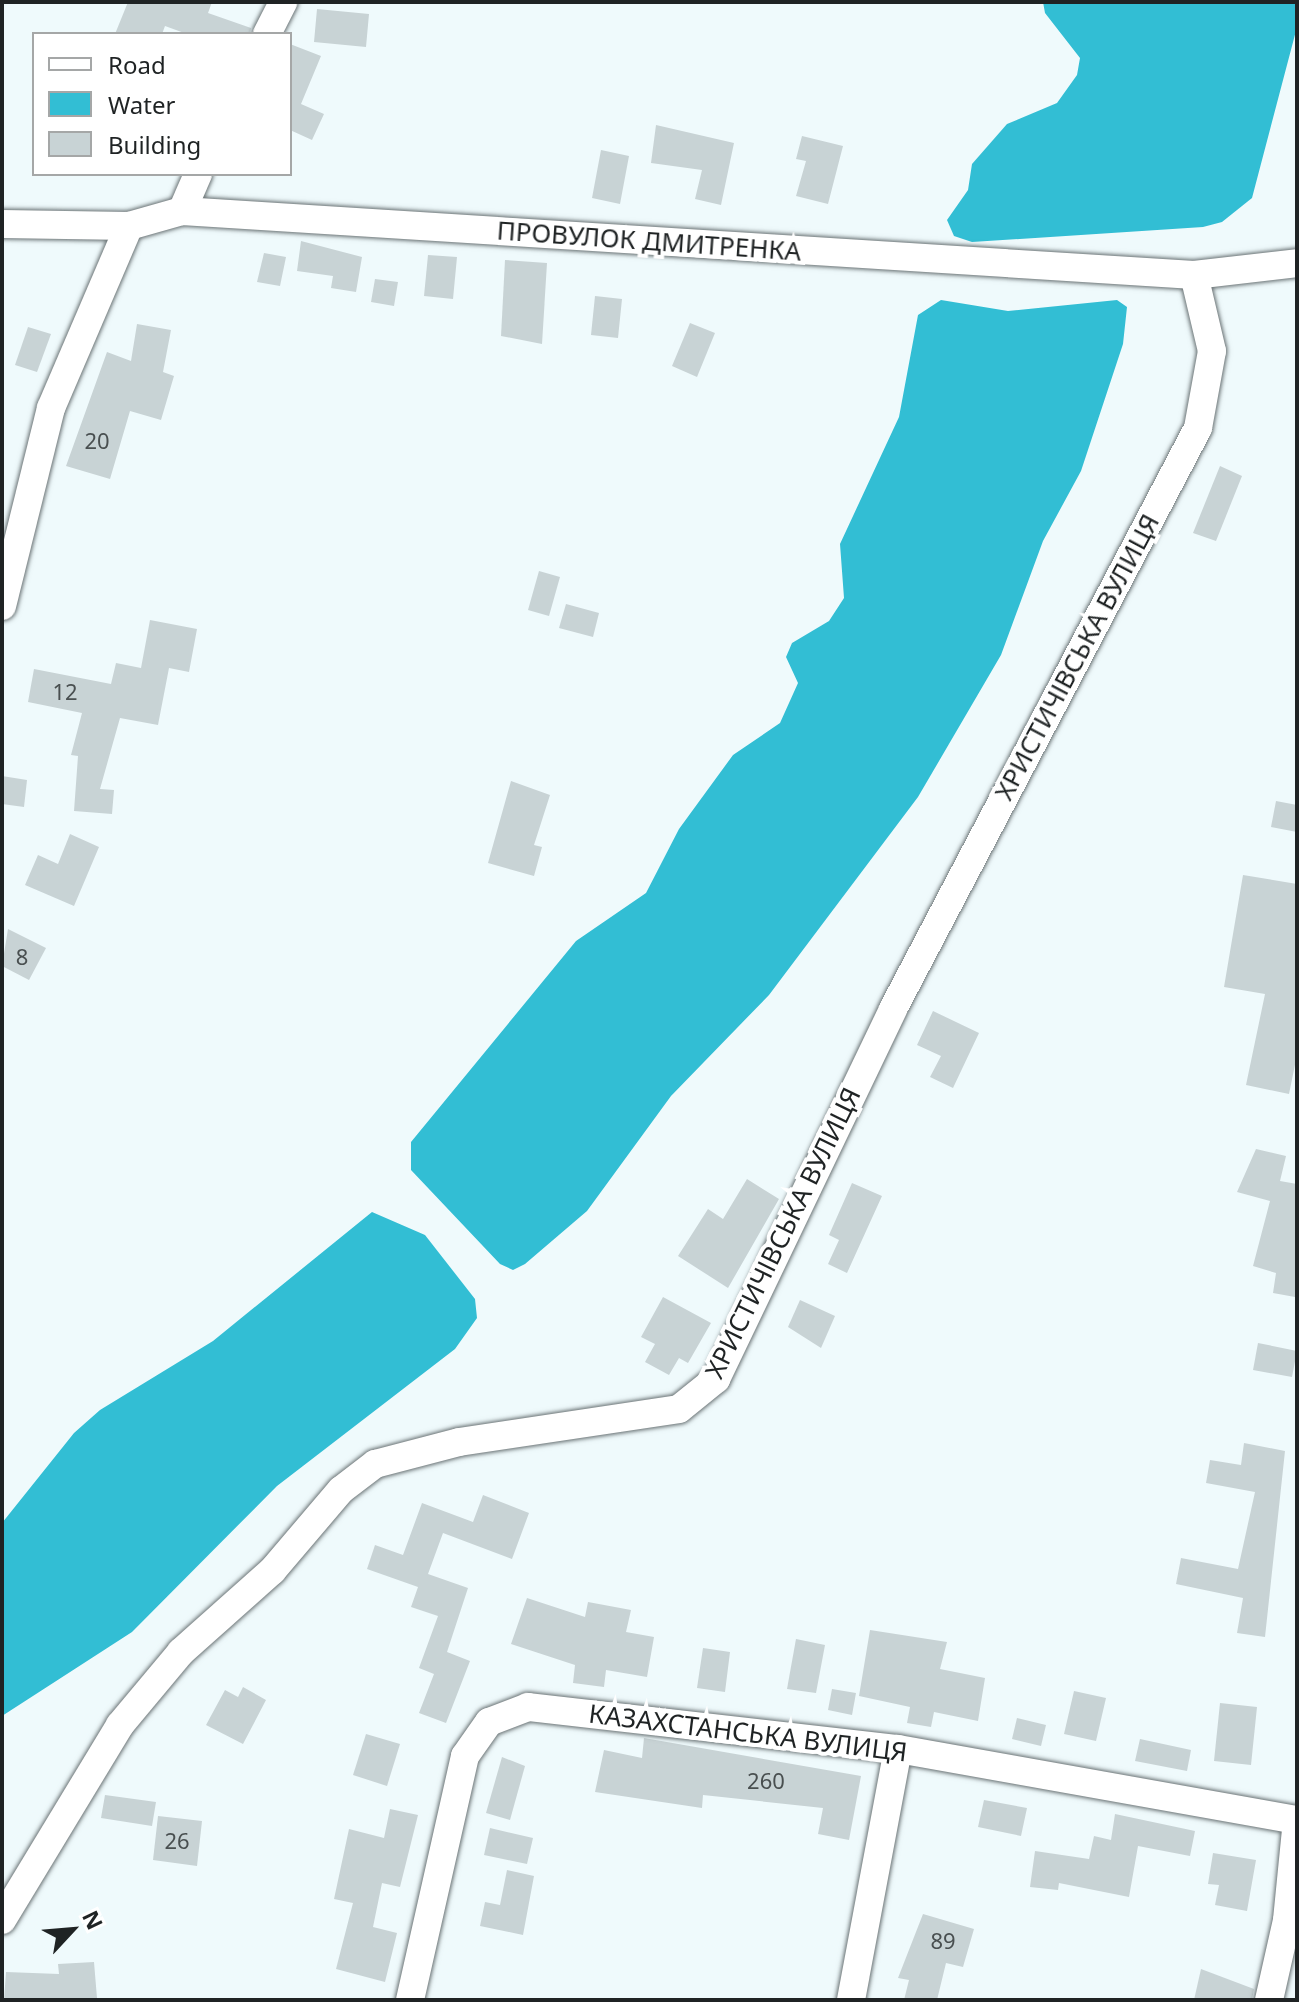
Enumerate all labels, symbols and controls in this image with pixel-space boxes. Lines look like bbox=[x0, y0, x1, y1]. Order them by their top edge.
legend bbox=[32, 32, 292, 176]
text: Road bbox=[108, 48, 166, 81]
text: Water bbox=[108, 88, 175, 121]
text: Building bbox=[108, 128, 201, 161]
street label: ПРОВУЛОК ДМИТРЕНКА bbox=[496, 215, 802, 267]
house number: 20 bbox=[84, 428, 110, 454]
street label: ХРИСТИЧІВСЬКА ВУЛИЦЯ bbox=[988, 509, 1166, 805]
house number: 12 bbox=[52, 679, 78, 705]
house number: 8 bbox=[16, 944, 28, 970]
street label: ХРИСТИЧІВСЬКА ВУЛИЦЯ bbox=[699, 1083, 867, 1383]
street label: КАЗАХСТАНСЬКА ВУЛИЦЯ bbox=[587, 1698, 909, 1768]
house number: 260 bbox=[747, 1768, 785, 1794]
house number: 26 bbox=[164, 1828, 190, 1854]
north arrow bbox=[32, 1890, 112, 1970]
text: N bbox=[76, 1905, 111, 1934]
house number: 89 bbox=[930, 1928, 956, 1954]

